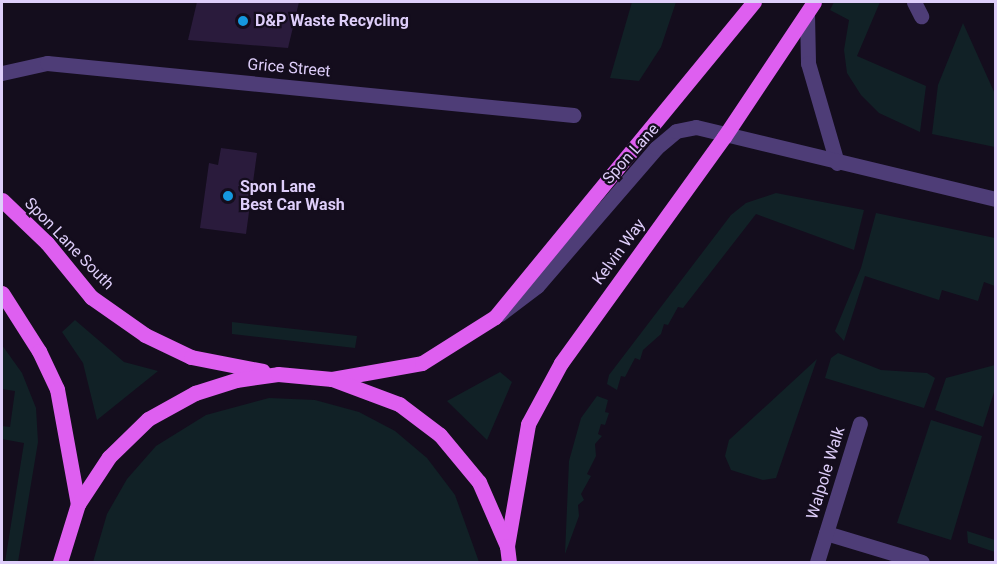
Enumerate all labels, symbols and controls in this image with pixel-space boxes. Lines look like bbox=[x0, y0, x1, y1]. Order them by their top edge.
place label: D&P Waste Recycling bbox=[255, 11, 409, 31]
marker: D&P Waste Recycling bbox=[236, 14, 250, 28]
street label: Grice Street bbox=[247, 55, 331, 81]
street label: Spon Lane bbox=[599, 120, 663, 188]
place label: Spon Lane Best Car Wash bbox=[240, 177, 345, 215]
marker: Spon Lane Best Car Wash bbox=[221, 189, 235, 203]
street label: Spon Lane South bbox=[20, 194, 118, 294]
street label: Kelvin Way bbox=[589, 215, 649, 289]
street label: Walpole Walk bbox=[803, 424, 849, 522]

